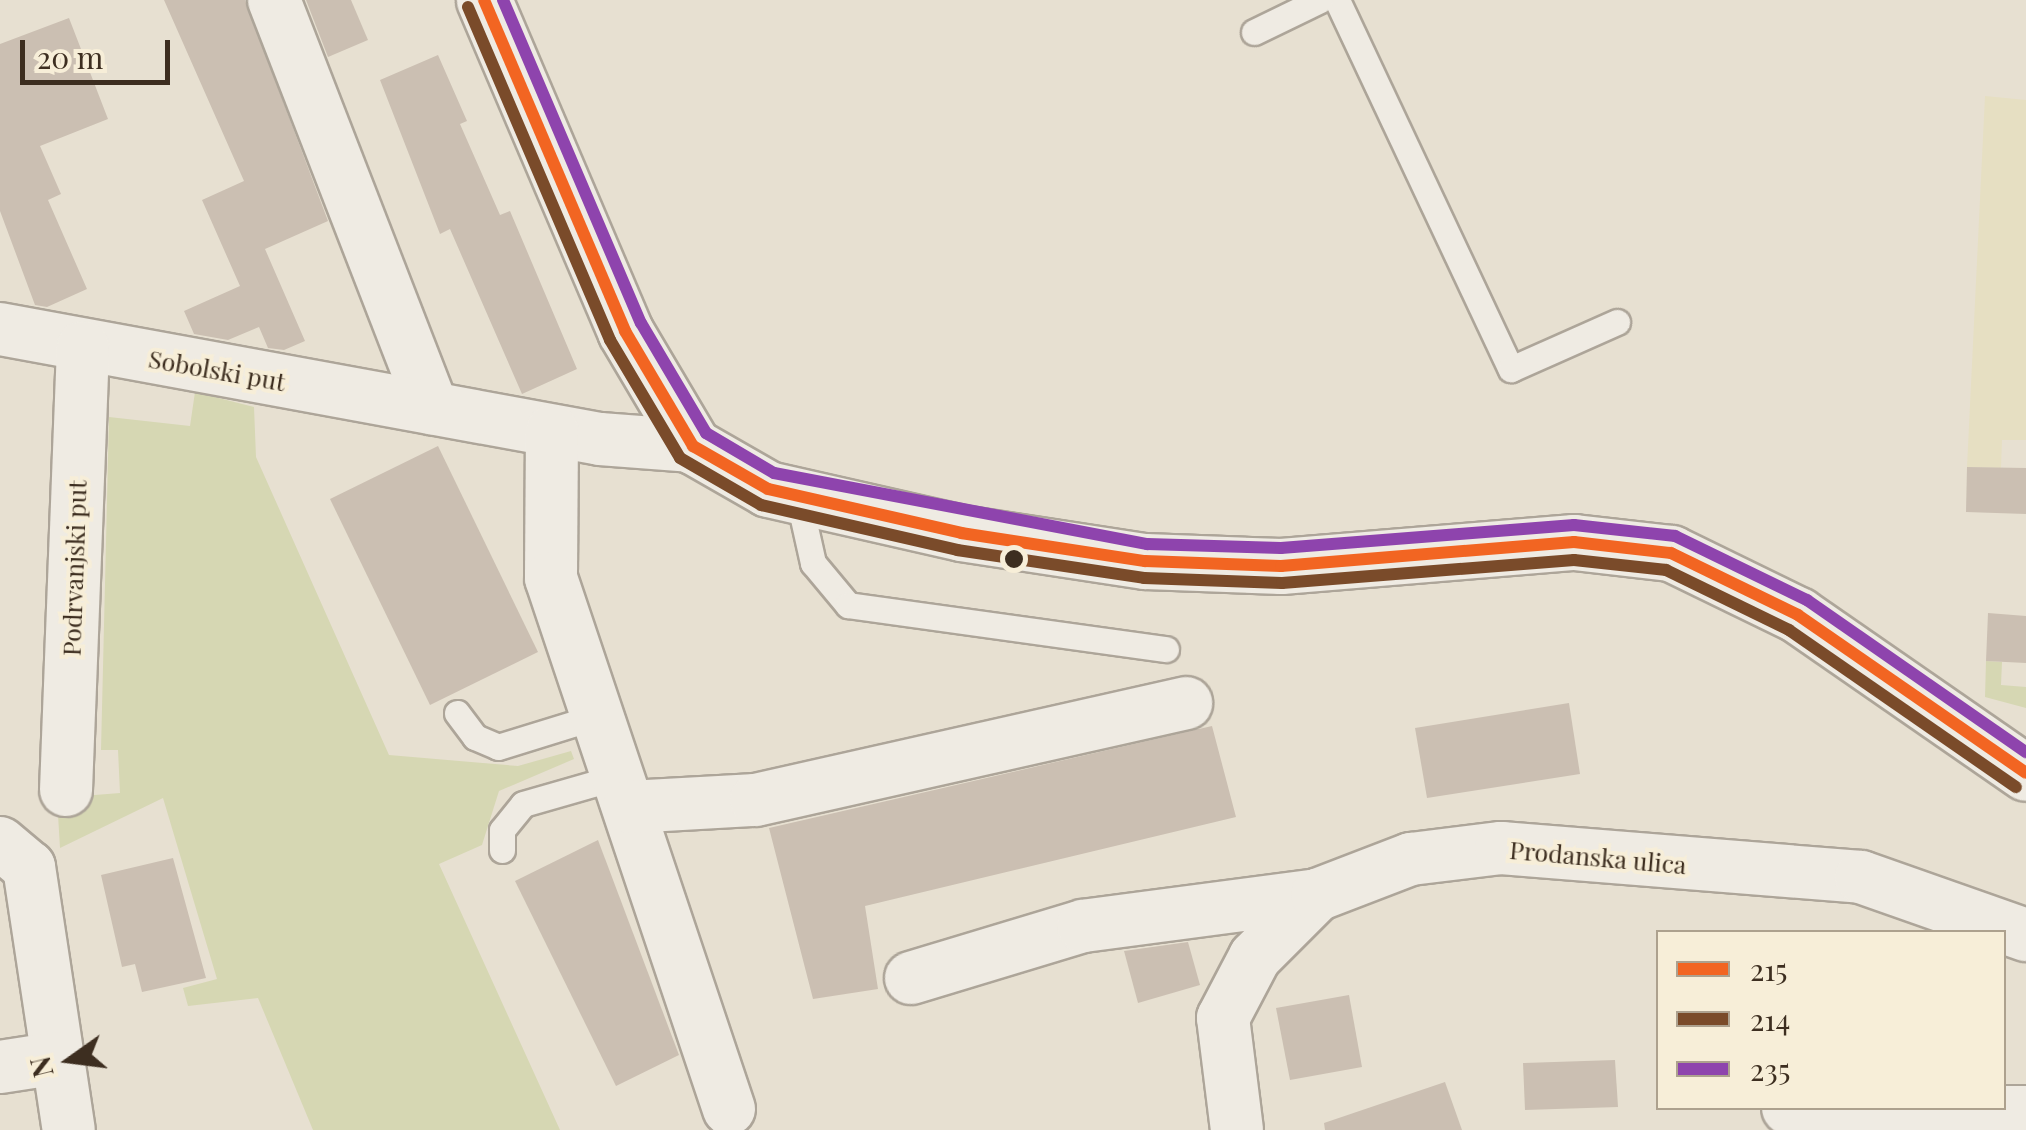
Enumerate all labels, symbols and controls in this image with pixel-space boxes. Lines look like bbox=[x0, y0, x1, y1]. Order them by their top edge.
scale bar bbox=[25, 20, 175, 82]
text: 20 m bbox=[37, 37, 103, 77]
street label: Sobolski put bbox=[146, 343, 288, 397]
street label: Podrvanjski put bbox=[56, 479, 92, 657]
unlabelled marker bbox=[1004, 549, 1024, 569]
street label: Prodanska ulica bbox=[1508, 834, 1688, 880]
legend bbox=[1656, 930, 2006, 1110]
text: 215 bbox=[1750, 949, 1788, 989]
text: 214 bbox=[1750, 999, 1790, 1039]
north arrow bbox=[20, 1010, 120, 1110]
text: 235 bbox=[1750, 1049, 1790, 1089]
text: N bbox=[20, 1053, 61, 1082]

